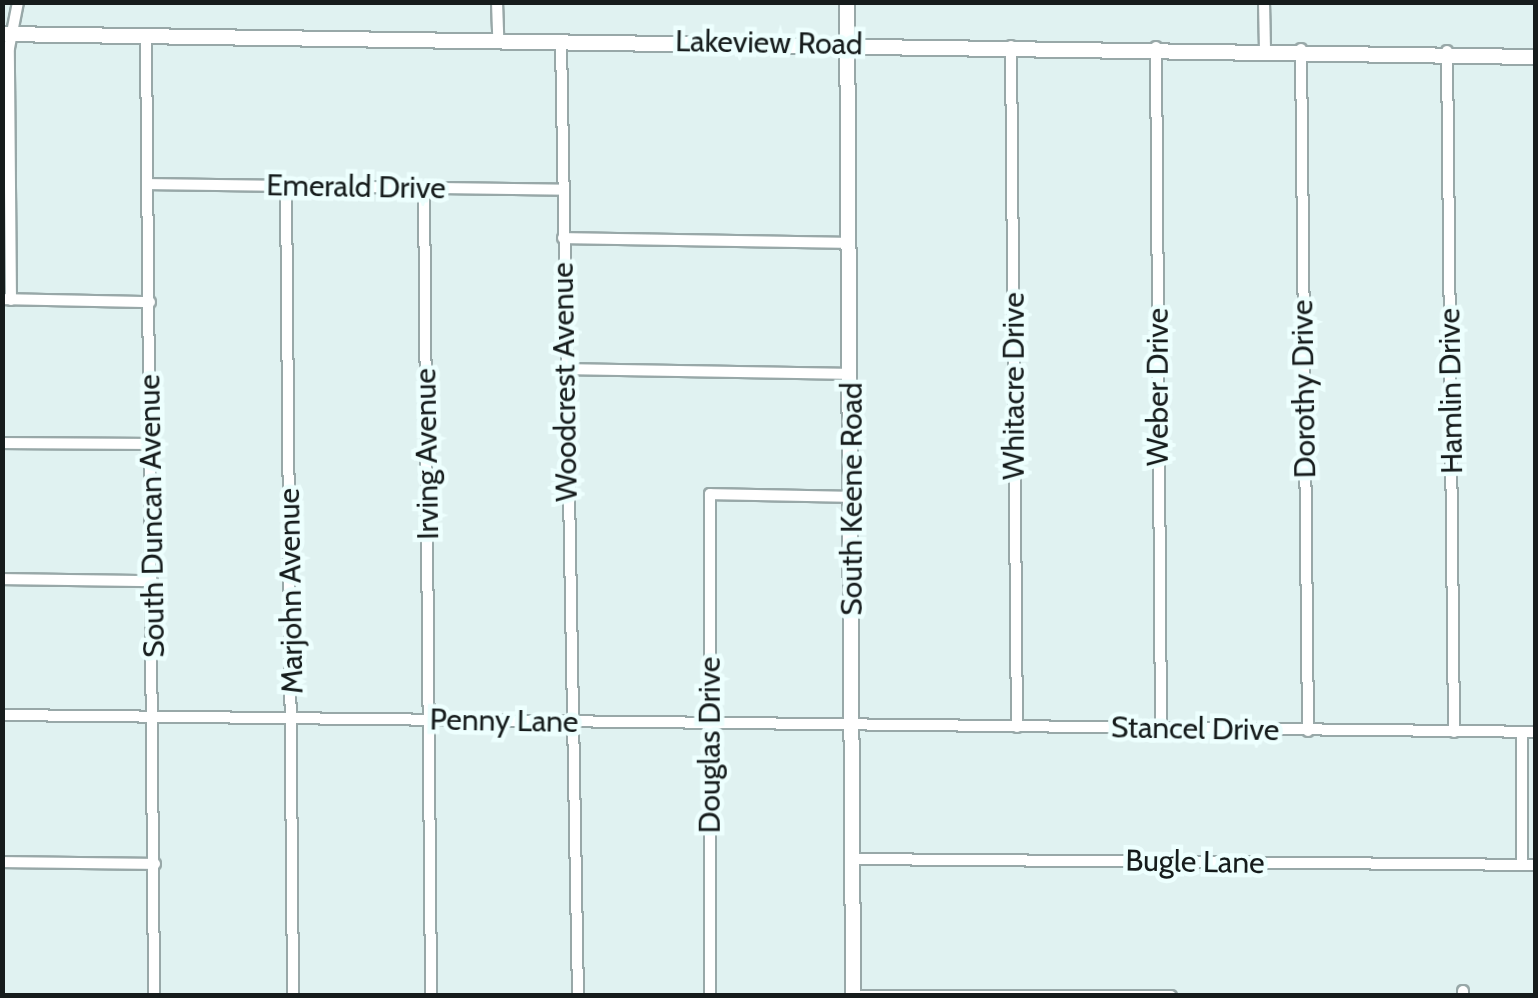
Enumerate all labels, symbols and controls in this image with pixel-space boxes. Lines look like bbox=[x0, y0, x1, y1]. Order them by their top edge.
street label: Lakeview Road bbox=[675, 23, 863, 63]
street label: Emerald Drive bbox=[266, 167, 446, 207]
street label: Woodcrest Avenue bbox=[545, 262, 585, 502]
street label: Whitacre Drive bbox=[996, 292, 1032, 480]
street label: Dorothy Drive bbox=[1284, 299, 1324, 479]
street label: Weber Drive bbox=[1140, 308, 1176, 466]
street label: Hamlin Drive bbox=[1432, 308, 1470, 474]
street label: Irving Avenue bbox=[408, 368, 446, 540]
street label: South Duncan Avenue bbox=[132, 374, 172, 658]
street label: South Keene Road bbox=[834, 382, 870, 616]
street label: Marjohn Avenue bbox=[271, 488, 311, 694]
street label: Douglas Drive bbox=[692, 657, 728, 833]
street label: Penny Lane bbox=[429, 702, 579, 740]
street label: Stancel Drive bbox=[1111, 710, 1279, 748]
street label: Bugle Lane bbox=[1125, 843, 1265, 881]

